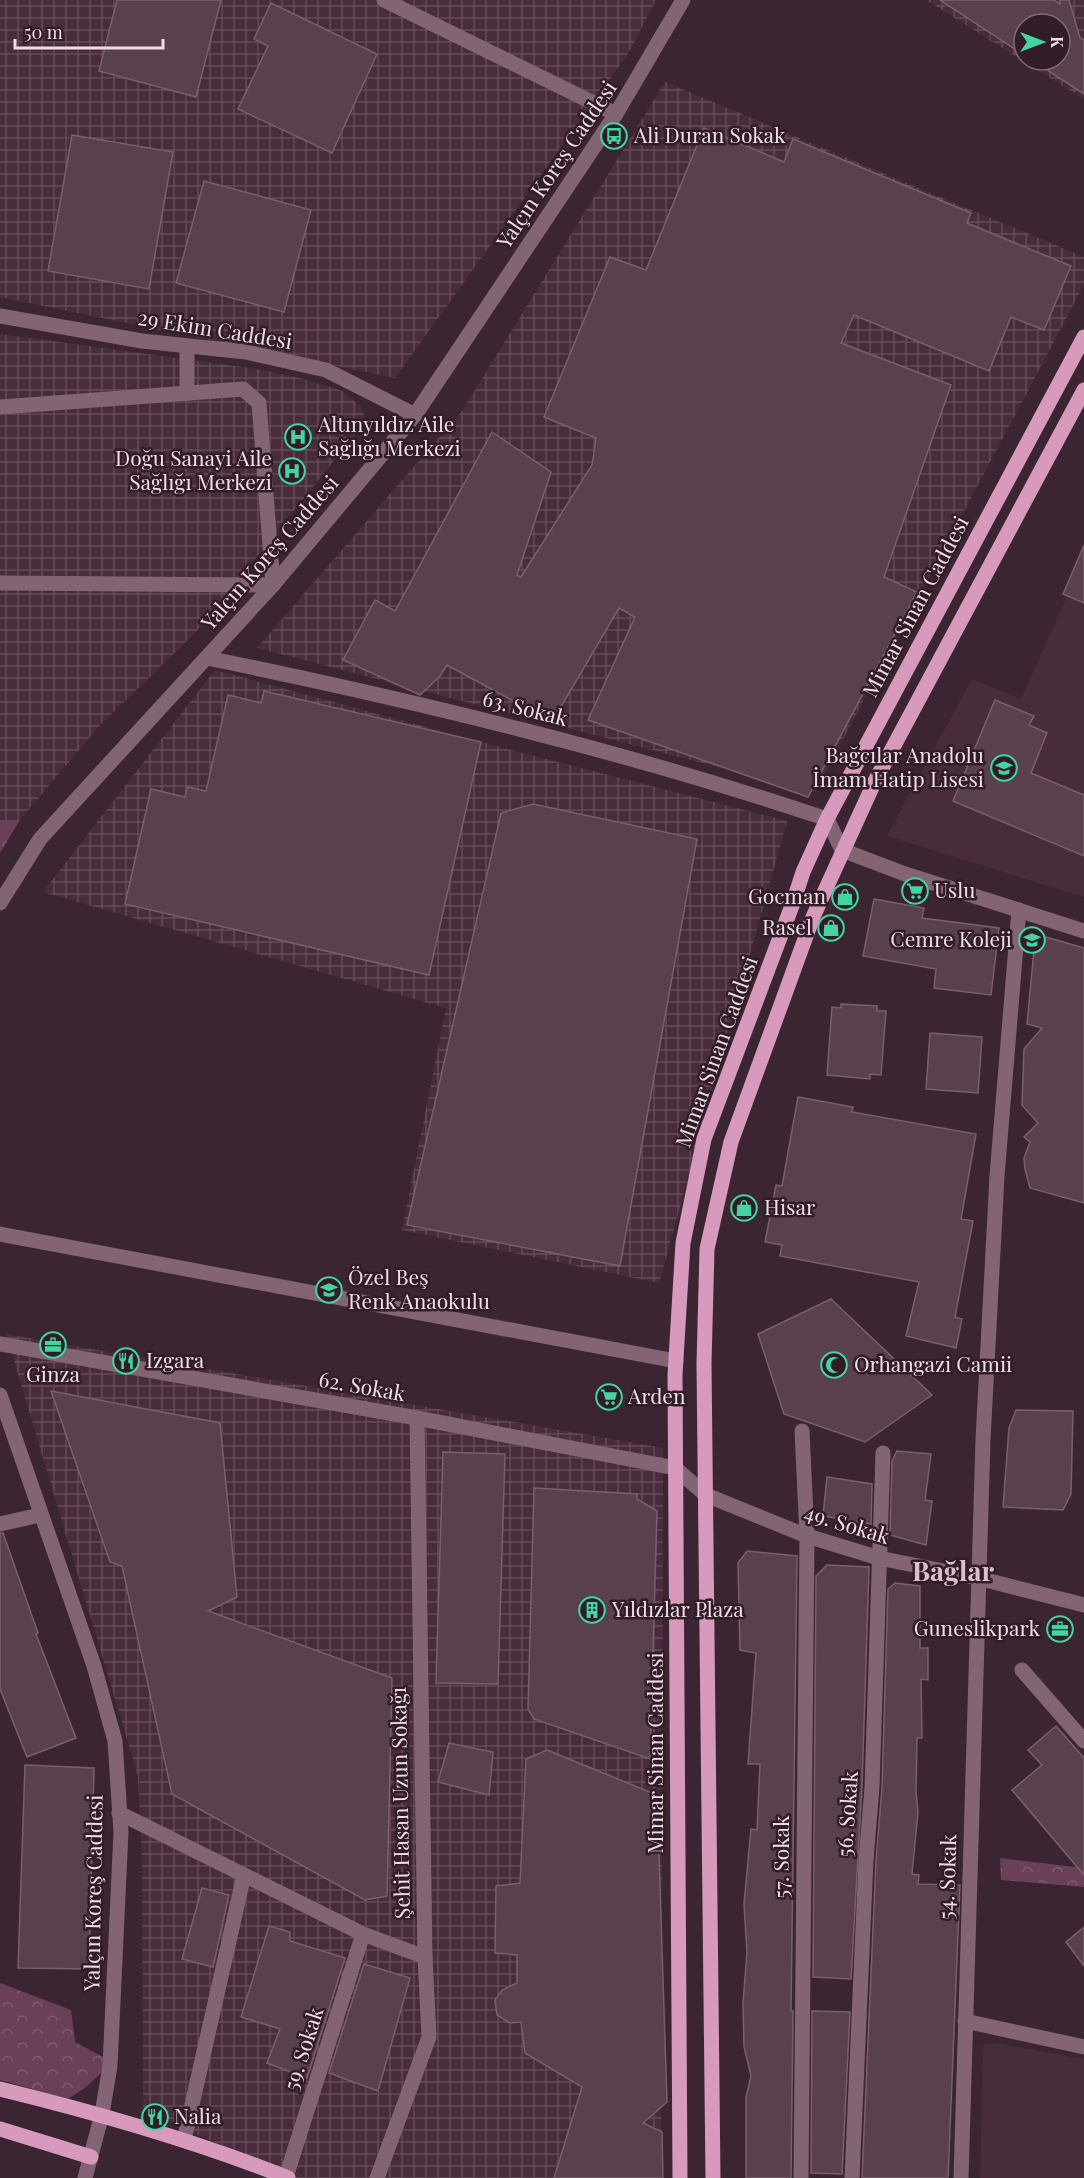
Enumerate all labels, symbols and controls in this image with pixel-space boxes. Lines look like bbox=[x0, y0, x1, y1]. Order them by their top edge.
scale bar bbox=[15, 12, 164, 50]
north arrow bbox=[1012, 12, 1072, 72]
text: 50 m bbox=[24, 20, 63, 44]
text: K bbox=[1047, 36, 1068, 48]
street label: Yalçın Koreş Caddesi bbox=[488, 75, 622, 254]
place label: Ali Duran Sokak bbox=[633, 120, 786, 148]
bus stop icon: Ali Duran Sokak bbox=[599, 121, 629, 151]
street label: 29 Ekim Caddesi bbox=[136, 302, 294, 354]
place label: Altınyıldız Aile Sağlığı Merkezi bbox=[317, 409, 461, 461]
hospital icon: Altınyıldız Aile Sağlığı Merkezi bbox=[283, 422, 313, 452]
place label: Doğu Sanayi Aile Sağlığı Merkezi bbox=[115, 443, 272, 495]
hospital icon: Doğu Sanayi Aile Sağlığı Merkezi bbox=[277, 456, 307, 486]
street label: Yalçın Koreş Caddesi bbox=[193, 468, 343, 636]
street label: Mimar Sinan Caddesi bbox=[855, 511, 974, 702]
street label: 63. Sokak bbox=[480, 683, 571, 731]
place label: Bağcılar Anadolu İmam Hatip Lisesi bbox=[813, 740, 984, 792]
school or university icon: Bağcılar Anadolu İmam Hatip Lisesi bbox=[989, 753, 1019, 783]
place label: Uslu bbox=[934, 875, 975, 903]
supermarket icon: Uslu bbox=[900, 876, 930, 906]
place label: Gocman bbox=[748, 881, 826, 909]
shop icon: Gocman bbox=[830, 882, 860, 912]
place label: Rasel bbox=[762, 912, 812, 940]
shop icon: Rasel bbox=[816, 913, 846, 943]
place label: Cemre Koleji bbox=[890, 924, 1012, 952]
school or university icon: Cemre Koleji bbox=[1017, 925, 1047, 955]
street label: Mimar Sinan Caddesi bbox=[668, 952, 763, 1151]
place label: Hisar bbox=[764, 1192, 816, 1220]
shop icon: Hisar bbox=[729, 1193, 759, 1223]
place label: Özel Beş Renk Anaokulu bbox=[348, 1262, 490, 1314]
school or university icon: Özel Beş Renk Anaokulu bbox=[314, 1275, 344, 1305]
office icon: Ginza bbox=[38, 1330, 68, 1360]
place label: Izgara bbox=[146, 1345, 205, 1373]
restaurant icon: Izgara bbox=[111, 1346, 141, 1376]
place label: Orhangazi Camii bbox=[854, 1349, 1012, 1377]
mosque icon: Orhangazi Camii bbox=[819, 1350, 849, 1380]
place label: Ginza bbox=[26, 1359, 80, 1387]
street label: 62. Sokak bbox=[317, 1364, 408, 1406]
place label: Arden bbox=[627, 1381, 686, 1409]
supermarket icon: Arden bbox=[594, 1382, 624, 1412]
street label: 49. Sokak bbox=[802, 1497, 894, 1549]
district label: Bağlar bbox=[912, 1552, 994, 1588]
place label: Yıldızlar Plaza bbox=[611, 1594, 744, 1622]
building icon: Yıldızlar Plaza bbox=[577, 1595, 607, 1625]
place label: Guneslikpark bbox=[914, 1613, 1040, 1641]
office icon: Guneslikpark bbox=[1045, 1614, 1075, 1644]
street label: Mimar Sinan Caddesi bbox=[640, 1652, 668, 1854]
street label: Şehit Hasan Uzun Sokağı bbox=[383, 1687, 415, 1919]
street label: 56. Sokak bbox=[829, 1770, 863, 1858]
street label: Yalçın Koreş Caddesi bbox=[76, 1795, 108, 1992]
street label: 57. Sokak bbox=[766, 1815, 794, 1898]
street label: 54. Sokak bbox=[931, 1833, 962, 1920]
street label: 59. Sokak bbox=[276, 2003, 329, 2094]
place label: Nalia bbox=[174, 2101, 222, 2129]
restaurant icon: Nalia bbox=[140, 2102, 170, 2132]

